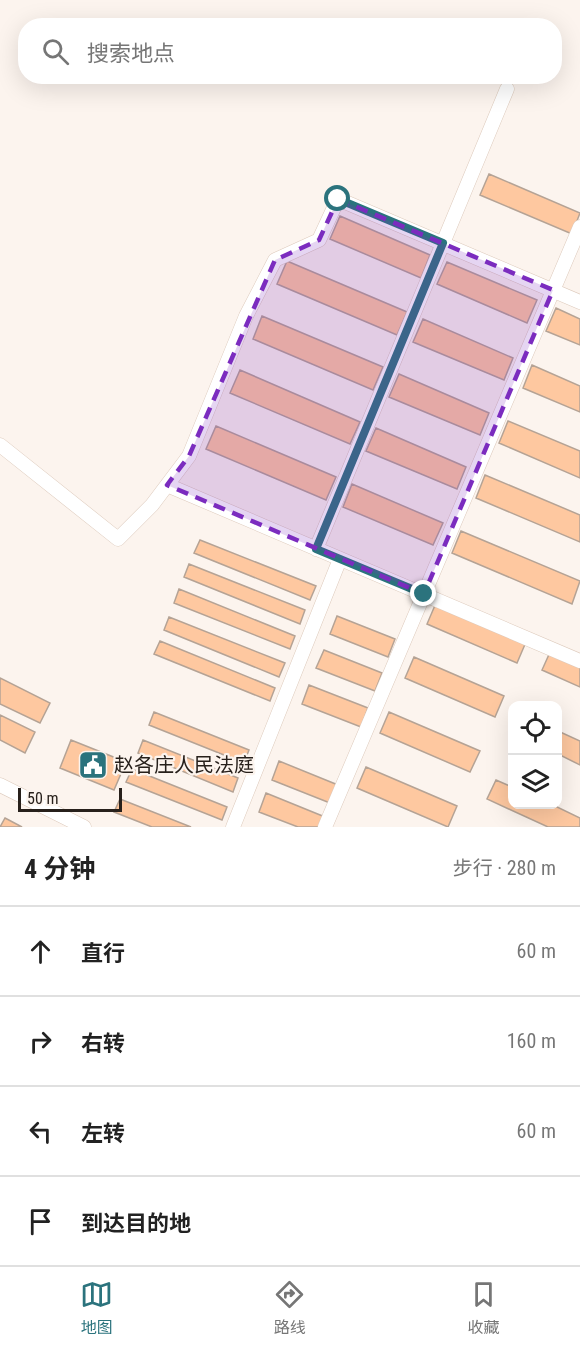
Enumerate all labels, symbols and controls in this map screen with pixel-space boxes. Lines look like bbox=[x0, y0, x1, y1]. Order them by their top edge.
search box bbox=[18, 18, 562, 84]
icon: search bbox=[39, 35, 72, 68]
text: 搜索地点 bbox=[87, 41, 175, 66]
route start bbox=[324, 185, 350, 211]
route end bbox=[410, 580, 436, 606]
map controls bbox=[508, 701, 562, 809]
button: locate bbox=[508, 701, 562, 755]
public building icon: 赵各庄人民法庭 bbox=[77, 749, 109, 781]
place label: 赵各庄人民法庭 bbox=[114, 753, 254, 777]
button: layers bbox=[508, 755, 562, 809]
scale bar bbox=[18, 785, 122, 812]
text: 50 m bbox=[27, 789, 59, 808]
text: 4 分钟 bbox=[24, 854, 95, 884]
text: 步行 · 280 m bbox=[453, 856, 556, 880]
icon: ahead bbox=[24, 935, 57, 968]
text: 60 m bbox=[517, 939, 556, 963]
text: 直行 bbox=[81, 941, 125, 966]
icon: right bbox=[24, 1025, 57, 1058]
text: 160 m bbox=[507, 1029, 556, 1053]
text: 右转 bbox=[81, 1031, 125, 1056]
icon: left bbox=[24, 1115, 57, 1148]
text: 60 m bbox=[517, 1119, 556, 1143]
text: 左转 bbox=[81, 1121, 125, 1146]
icon: arrive bbox=[24, 1205, 57, 1238]
text: 到达目的地 bbox=[81, 1211, 191, 1236]
tab: 地图 bbox=[80, 1278, 113, 1338]
tab: 路线 bbox=[273, 1278, 306, 1338]
tab: 收藏 bbox=[467, 1278, 500, 1338]

